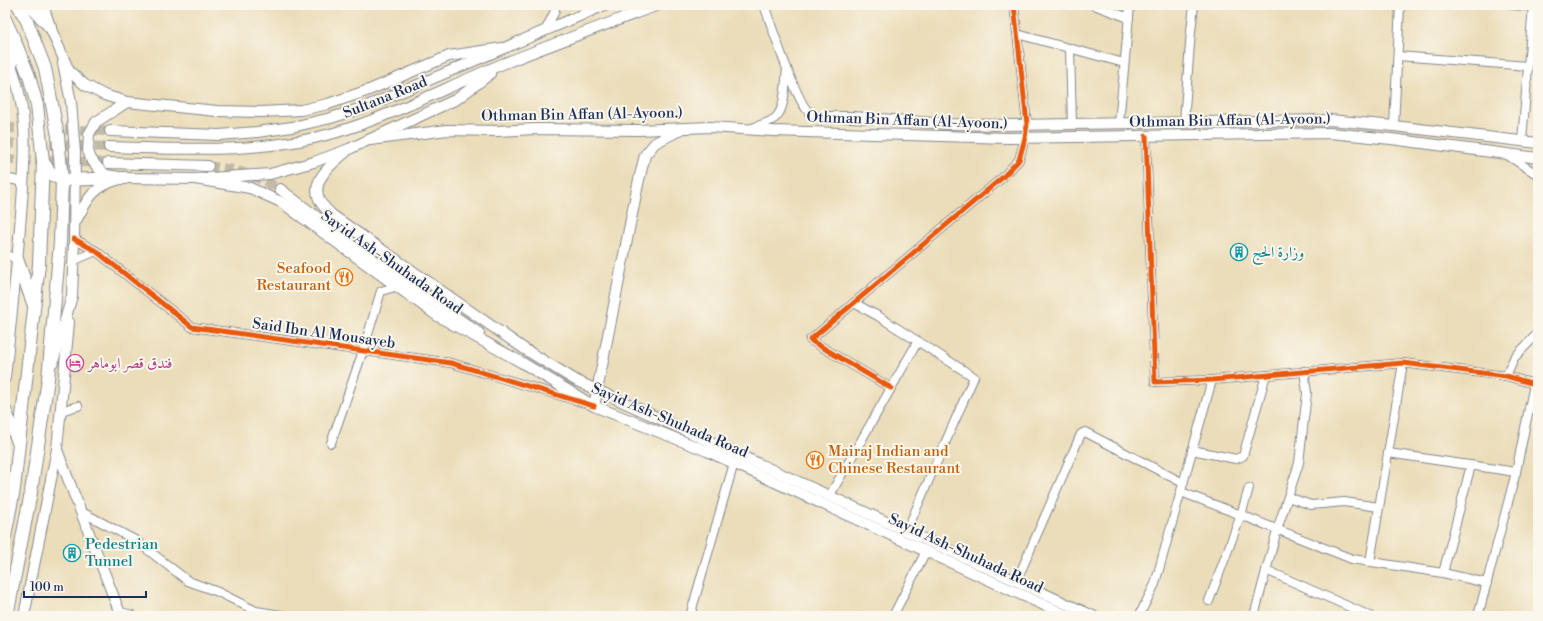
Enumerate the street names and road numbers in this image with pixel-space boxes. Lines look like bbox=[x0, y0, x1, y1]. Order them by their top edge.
street label: Sultana Road bbox=[340, 72, 431, 123]
street label: Othman Bin Affan (Al-Ayoon.) bbox=[481, 103, 683, 126]
street label: Othman Bin Affan (Al-Ayoon.) bbox=[806, 107, 1008, 134]
street label: Othman Bin Affan (Al-Ayoon.) bbox=[1129, 109, 1331, 132]
street label: Sayid Ash-Shuhada Road bbox=[317, 206, 467, 319]
street label: Said Ibn Al Mousayeb bbox=[251, 314, 397, 353]
street label: Sayid Ash-Shuhada Road bbox=[588, 379, 752, 462]
street label: Sayid Ash-Shuhada Road bbox=[885, 509, 1047, 598]

